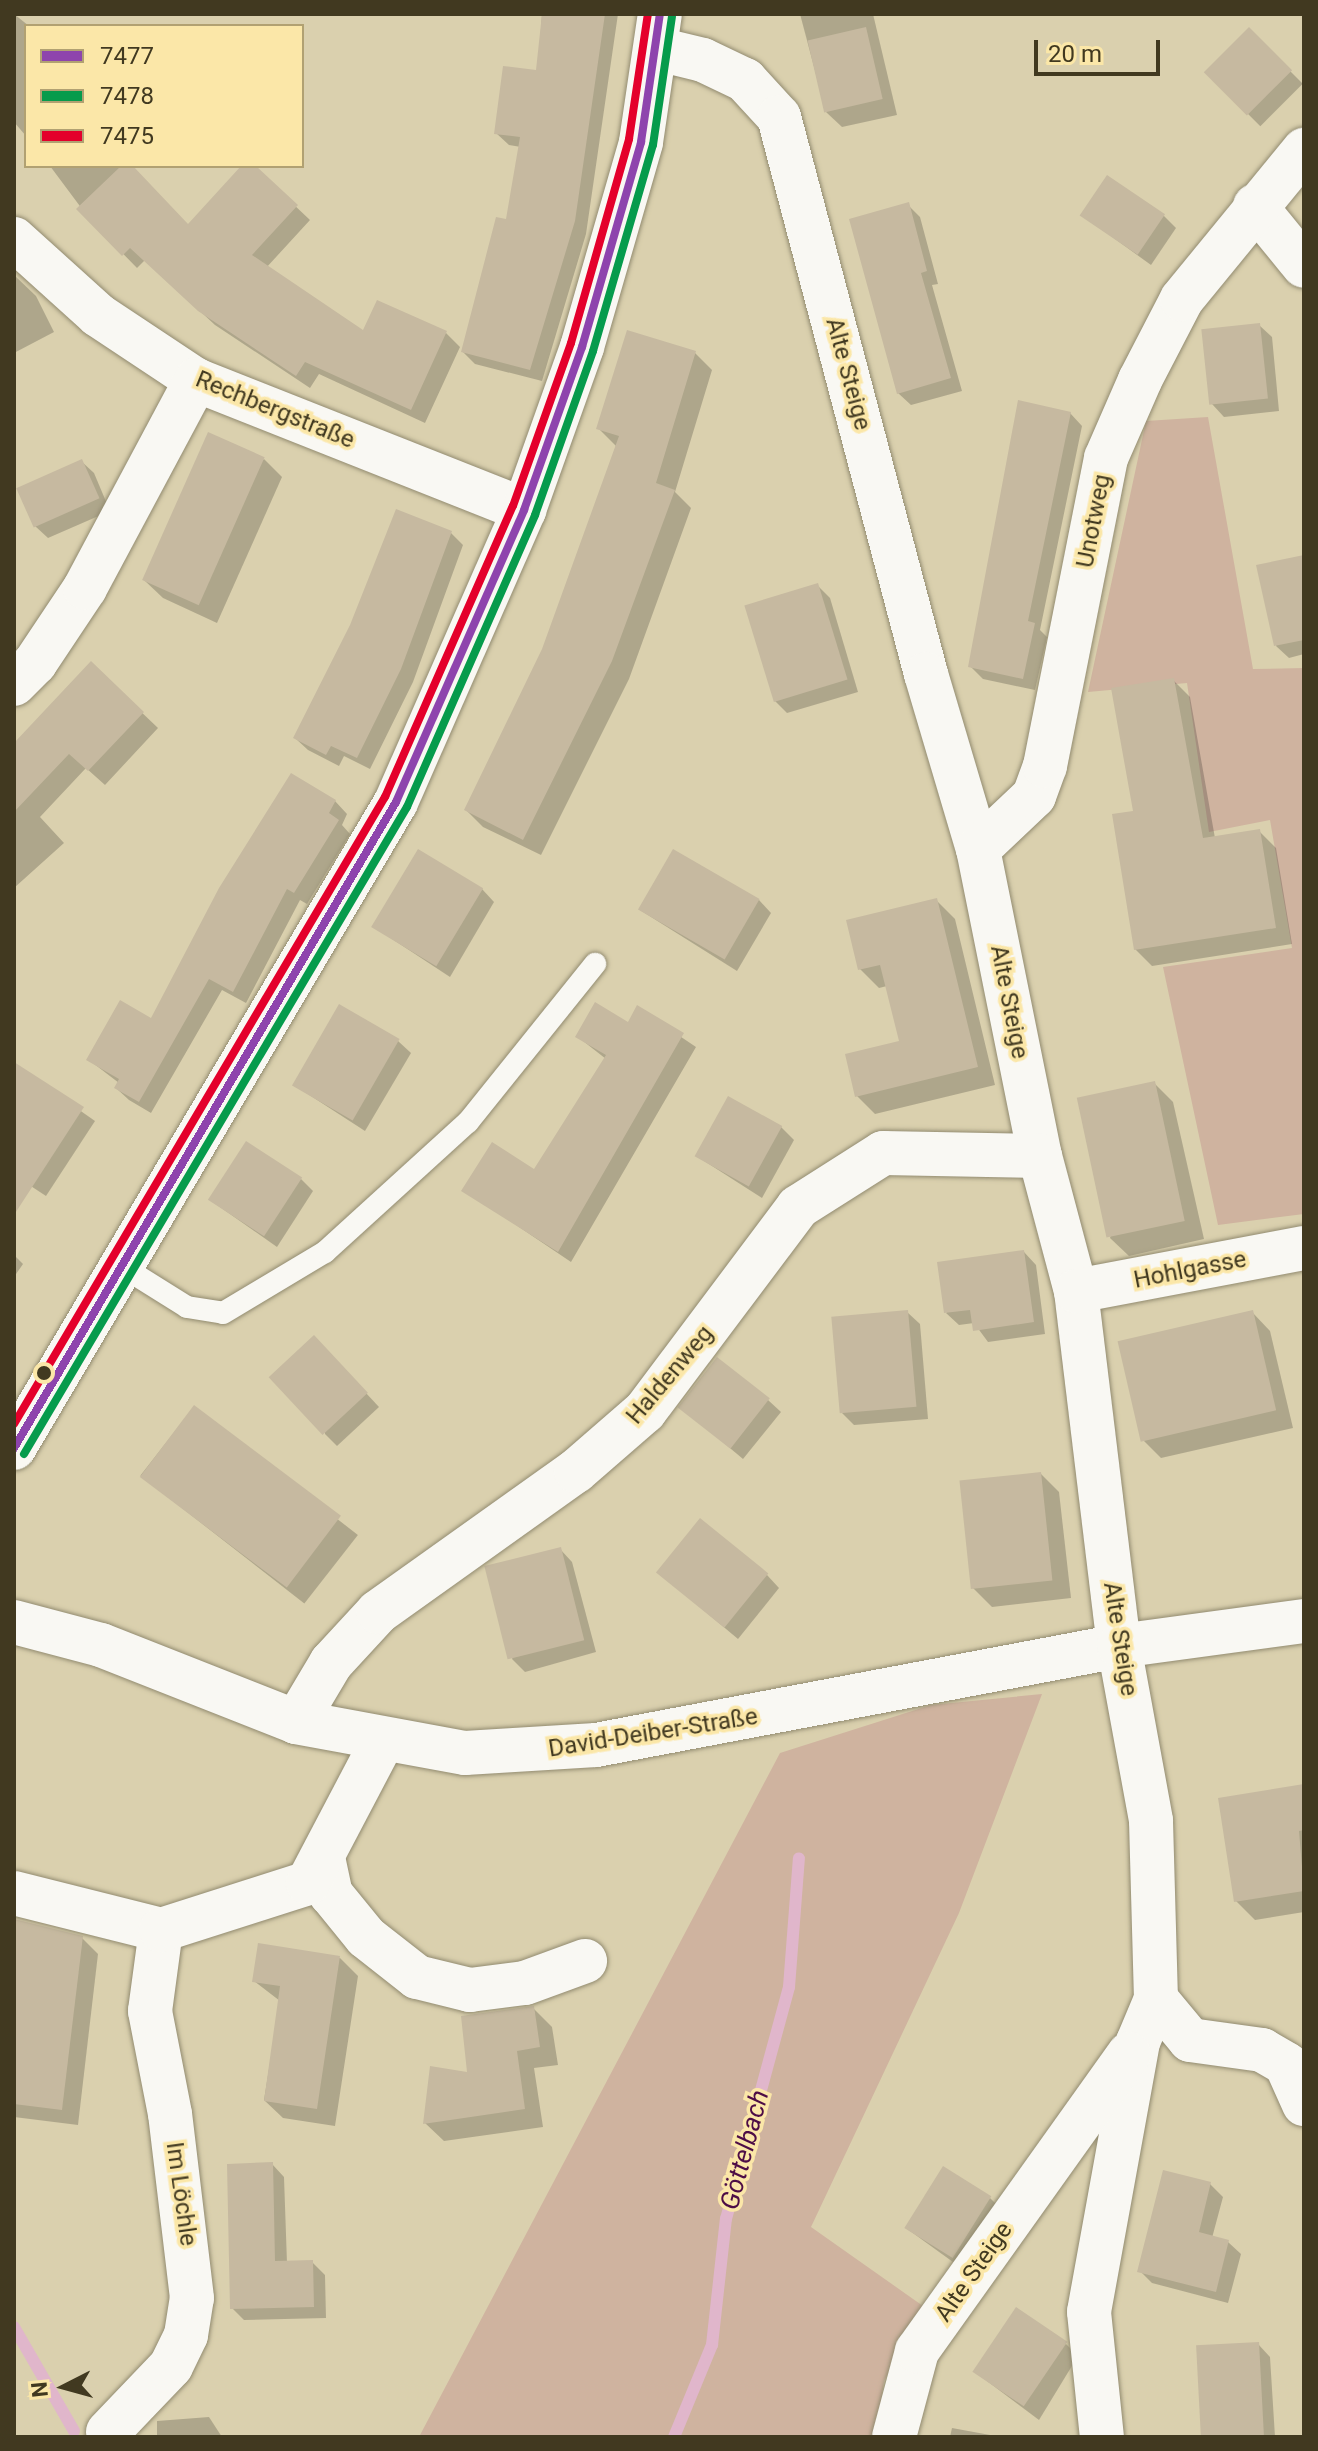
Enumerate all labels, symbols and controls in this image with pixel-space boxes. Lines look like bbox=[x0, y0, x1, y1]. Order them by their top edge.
legend bbox=[24, 24, 304, 168]
scale bar bbox=[1038, 24, 1164, 74]
text: 20 m bbox=[1048, 40, 1102, 68]
text: 7477 bbox=[100, 42, 154, 70]
text: 7478 bbox=[100, 82, 154, 110]
text: 7475 bbox=[100, 122, 154, 150]
street label: Alte Steige bbox=[819, 315, 877, 433]
street label: Rechbergstraße bbox=[191, 365, 359, 455]
street label: Unotweg bbox=[1071, 472, 1117, 570]
street label: Alte Steige bbox=[984, 943, 1034, 1061]
street label: Hohlgasse bbox=[1131, 1245, 1249, 1295]
street label: Haldenweg bbox=[620, 1320, 720, 1430]
unlabelled marker bbox=[36, 1365, 52, 1381]
street label: Alte Steige bbox=[1097, 1580, 1143, 1698]
street label: David-Deiber-Straße bbox=[546, 1702, 760, 1764]
water label: Göttelbach bbox=[714, 2087, 776, 2213]
street label: Im Löchle bbox=[159, 2140, 203, 2248]
street label: Alte Steige bbox=[929, 2217, 1019, 2327]
north arrow bbox=[24, 2347, 104, 2427]
text: N bbox=[26, 2381, 53, 2399]

